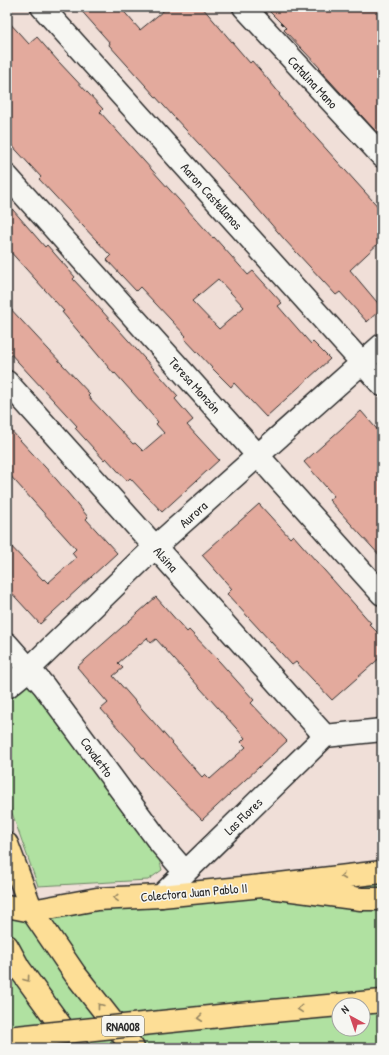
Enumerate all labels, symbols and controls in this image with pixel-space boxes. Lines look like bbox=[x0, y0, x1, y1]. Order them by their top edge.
street label: Catalina Mano bbox=[284, 52, 342, 112]
street label: Aaron Castellanos bbox=[177, 159, 247, 233]
street label: Teresa Monzón bbox=[165, 353, 225, 417]
street label: Aurora bbox=[175, 497, 211, 531]
street label: Alsina bbox=[150, 542, 182, 576]
street label: Cavaletto bbox=[76, 733, 118, 781]
street label: Las Flores bbox=[220, 793, 266, 839]
one-way arrow bbox=[340, 871, 346, 880]
street label: Colectora Juan Pablo II bbox=[140, 878, 248, 906]
one-way arrow bbox=[113, 893, 119, 902]
one-way arrow bbox=[22, 975, 30, 982]
north arrow bbox=[331, 997, 371, 1037]
text: N bbox=[338, 1002, 351, 1017]
one-way arrow bbox=[98, 1004, 105, 1011]
one-way arrow bbox=[297, 1004, 303, 1013]
one-way arrow bbox=[197, 1013, 203, 1022]
road number: RNA008 bbox=[102, 1016, 144, 1036]

